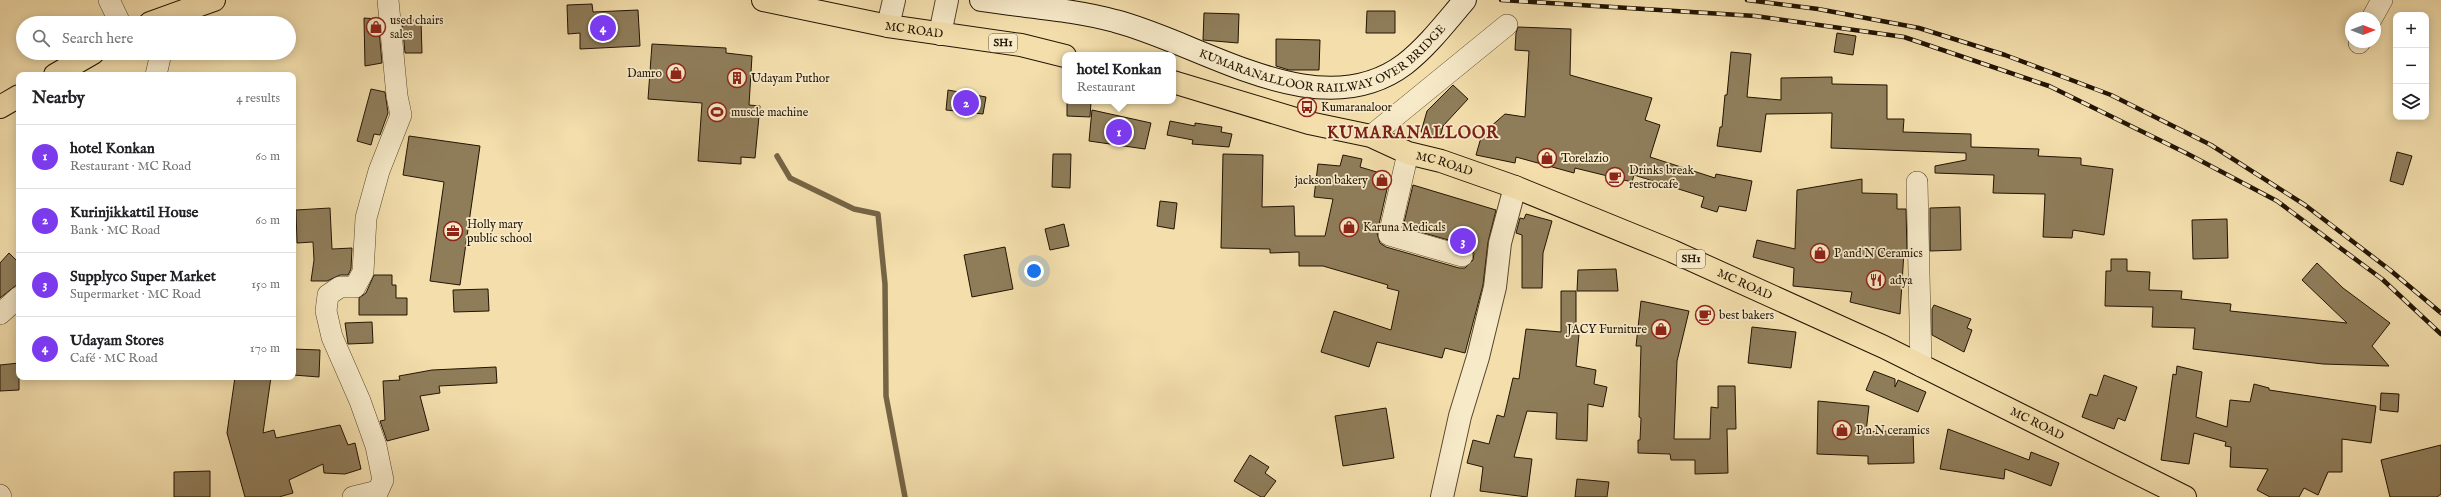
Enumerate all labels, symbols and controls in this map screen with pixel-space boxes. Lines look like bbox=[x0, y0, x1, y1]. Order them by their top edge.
north arrow bbox=[2345, 12, 2381, 48]
map controls bbox=[2393, 12, 2429, 120]
button: + bbox=[2393, 12, 2429, 48]
place label: used chairs sales bbox=[390, 13, 444, 42]
pin: 4 bbox=[590, 13, 616, 43]
search box bbox=[16, 16, 296, 60]
shop icon: used chairs sales bbox=[365, 16, 387, 38]
street label: MC ROAD bbox=[884, 18, 945, 41]
street label: KUMARANALLOOR RAILWAY OVER BRIDGE bbox=[1197, 21, 1449, 95]
icon: search bbox=[30, 27, 52, 49]
text: Search here bbox=[62, 29, 133, 48]
road number: SH1 bbox=[989, 34, 1017, 52]
button: − bbox=[2393, 48, 2429, 84]
popup bbox=[1062, 52, 1176, 104]
text: hotel Konkan bbox=[1077, 60, 1161, 79]
shop icon: Damro bbox=[665, 62, 687, 84]
place label: Damro bbox=[627, 66, 663, 81]
building icon: Udayam Puthor bbox=[726, 67, 748, 89]
place label: Udayam Puthor bbox=[751, 71, 830, 86]
text: Restaurant bbox=[1077, 79, 1136, 96]
button: layers bbox=[2393, 84, 2429, 120]
text: Nearby bbox=[32, 88, 85, 109]
pin: 2 bbox=[953, 88, 979, 118]
text: 4 results bbox=[236, 90, 280, 107]
bus stop icon: Kumaranaloor bbox=[1296, 96, 1318, 118]
place label: Kumaranaloor bbox=[1321, 100, 1393, 115]
sports icon: muscle machine bbox=[706, 101, 728, 123]
place label: muscle machine bbox=[731, 105, 809, 120]
pin: 1 bbox=[1106, 117, 1132, 147]
district label: KUMARANALLOOR bbox=[1327, 124, 1499, 144]
text: hotel Konkan bbox=[70, 139, 155, 158]
shop icon: Torelazio bbox=[1536, 147, 1558, 169]
text: 1 bbox=[43, 148, 47, 165]
text: 60 m bbox=[255, 148, 280, 165]
street label: MC ROAD bbox=[1415, 148, 1475, 179]
place label: Torelazio bbox=[1561, 151, 1609, 166]
text: Restaurant · MC Road bbox=[70, 158, 191, 175]
place label: Drinks break restrocafe bbox=[1629, 163, 1694, 192]
cafe icon: Drinks break restrocafe bbox=[1604, 166, 1626, 188]
shop icon: jackson bakery bbox=[1371, 169, 1393, 191]
place label: jackson bakery bbox=[1294, 173, 1368, 188]
text: Kurinjikkattil House bbox=[70, 203, 198, 222]
text: 2 bbox=[42, 212, 48, 229]
text: 60 m bbox=[255, 212, 280, 229]
shop icon: Karuna Medicals bbox=[1338, 216, 1360, 238]
place label: Holly mary public school bbox=[467, 217, 533, 247]
office icon: Holly mary public school bbox=[442, 220, 464, 242]
place label: Karuna Medicals bbox=[1363, 220, 1446, 235]
text: Bank · MC Road bbox=[70, 222, 160, 239]
pin: 3 bbox=[1450, 226, 1476, 256]
shop icon: P and N Ceramics bbox=[1809, 242, 1831, 264]
place label: P and N Ceramics bbox=[1834, 246, 1923, 261]
road number: SH1 bbox=[1677, 250, 1705, 268]
your location bbox=[1024, 261, 1044, 281]
street label: MC ROAD bbox=[1715, 265, 1775, 303]
text: Supplyco Super Market bbox=[70, 267, 216, 286]
restaurant icon: adya bbox=[1865, 269, 1887, 291]
place label: adya bbox=[1890, 273, 1913, 288]
text: 3 bbox=[43, 276, 47, 293]
text: 150 m bbox=[251, 276, 280, 293]
text: Supermarket · MC Road bbox=[70, 286, 201, 303]
cafe icon: best bakers bbox=[1694, 304, 1716, 326]
place label: best bakers bbox=[1719, 308, 1774, 323]
shop icon: JACY Furniture bbox=[1650, 318, 1672, 340]
place label: JACY Furniture bbox=[1565, 322, 1647, 338]
text: Udayam Stores bbox=[70, 331, 164, 350]
text: 4 bbox=[42, 340, 48, 357]
text: 170 m bbox=[250, 340, 280, 357]
text: Café · MC Road bbox=[70, 350, 158, 367]
street label: MC ROAD bbox=[2008, 404, 2067, 443]
shop icon: P n N ceramics bbox=[1831, 419, 1853, 441]
place label: P n N ceramics bbox=[1856, 423, 1930, 438]

